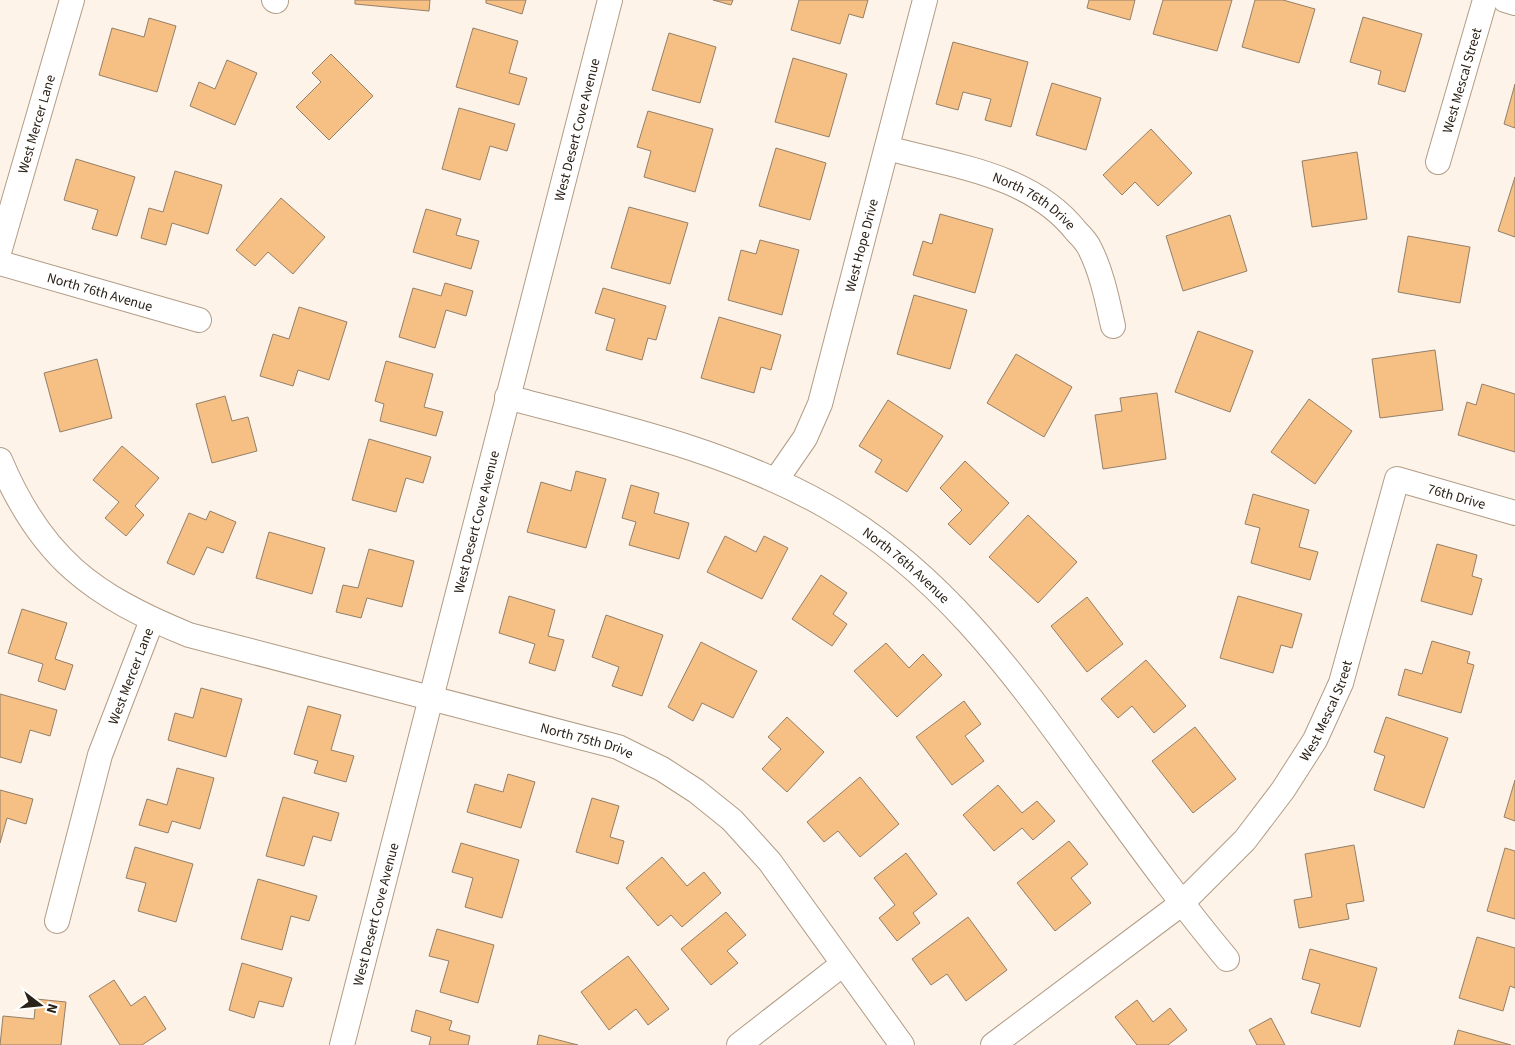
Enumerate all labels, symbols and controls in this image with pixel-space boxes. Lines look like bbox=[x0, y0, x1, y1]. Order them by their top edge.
street label: West Mescal Street bbox=[1438, 25, 1487, 136]
street label: West Desert Cove Avenue bbox=[550, 56, 606, 204]
street label: West Mercer Lane bbox=[13, 72, 61, 176]
street label: North 76th Drive bbox=[989, 168, 1080, 235]
street label: West Hope Drive bbox=[840, 197, 884, 295]
street label: North 76th Avenue bbox=[45, 268, 155, 317]
street label: West Desert Cove Avenue bbox=[449, 448, 505, 596]
street label: 76th Drive bbox=[1425, 479, 1488, 515]
street label: North 76th Avenue bbox=[858, 523, 954, 608]
street label: West Mercer Lane bbox=[104, 625, 159, 728]
street label: West Mescal Street bbox=[1295, 658, 1358, 765]
street label: North 75th Drive bbox=[538, 718, 637, 764]
street label: West Desert Cove Avenue bbox=[349, 841, 404, 988]
north arrow bbox=[15, 980, 65, 1030]
text: N bbox=[41, 1001, 62, 1016]

